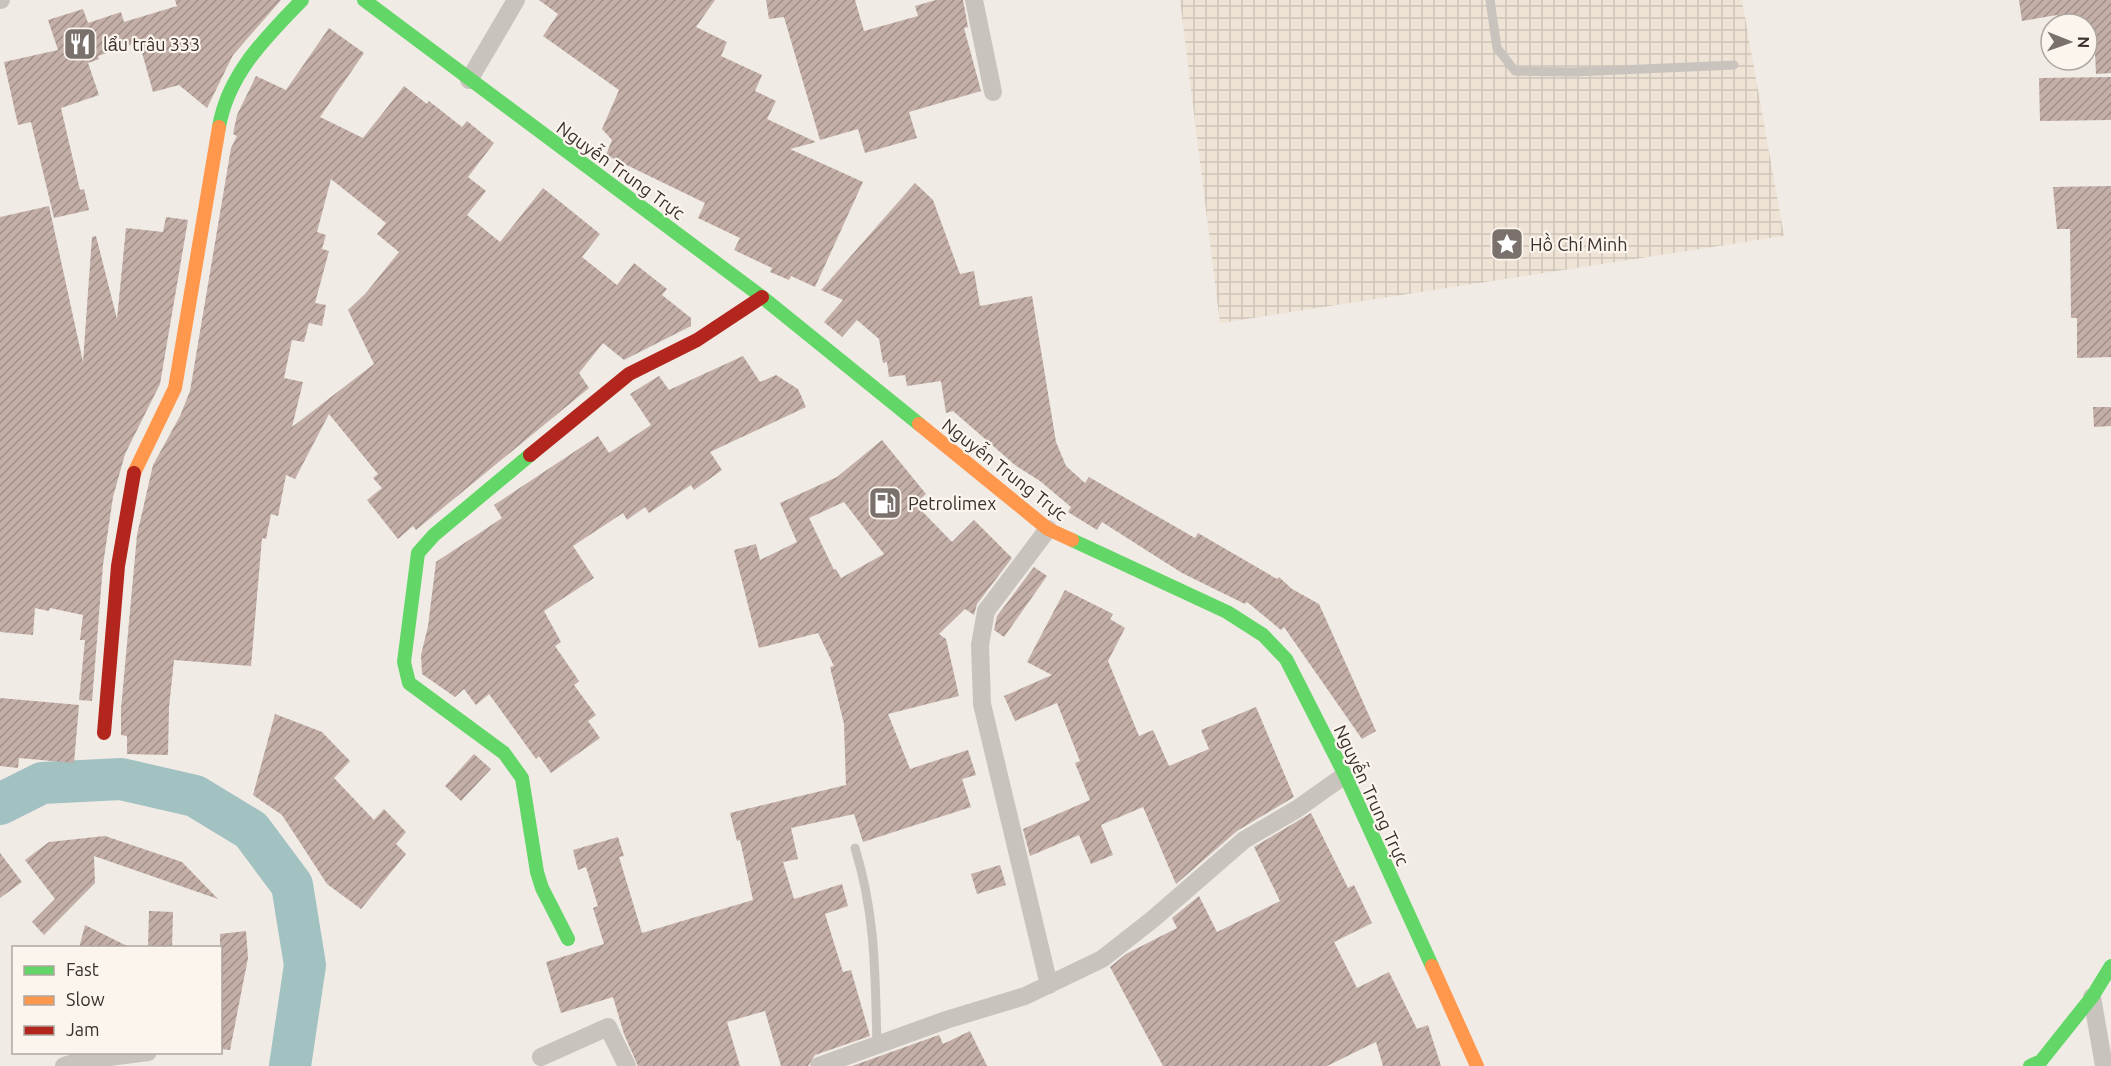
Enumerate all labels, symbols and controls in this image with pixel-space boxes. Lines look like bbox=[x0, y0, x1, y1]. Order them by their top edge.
north arrow bbox=[2039, 12, 2099, 72]
restaurant icon: lẩu trâu 333 bbox=[62, 26, 98, 62]
place label: lẩu trâu 333 bbox=[103, 34, 200, 54]
text: N bbox=[2075, 36, 2093, 48]
street label: Nguyễn Trung Trực bbox=[553, 115, 690, 223]
place icon: Hồ Chí Minh bbox=[1489, 226, 1525, 262]
place label: Hồ Chí Minh bbox=[1530, 232, 1628, 254]
street label: Nguyễn Trung Trực bbox=[939, 412, 1073, 524]
fuel station icon: Petrolimex bbox=[867, 485, 903, 521]
place label: Petrolimex bbox=[908, 493, 996, 513]
street label: Nguyễn Trung Trực bbox=[1331, 720, 1416, 868]
legend bbox=[12, 946, 222, 1054]
text: Fast bbox=[66, 959, 99, 979]
text: Slow bbox=[66, 989, 105, 1009]
text: Jam bbox=[66, 1019, 100, 1039]

